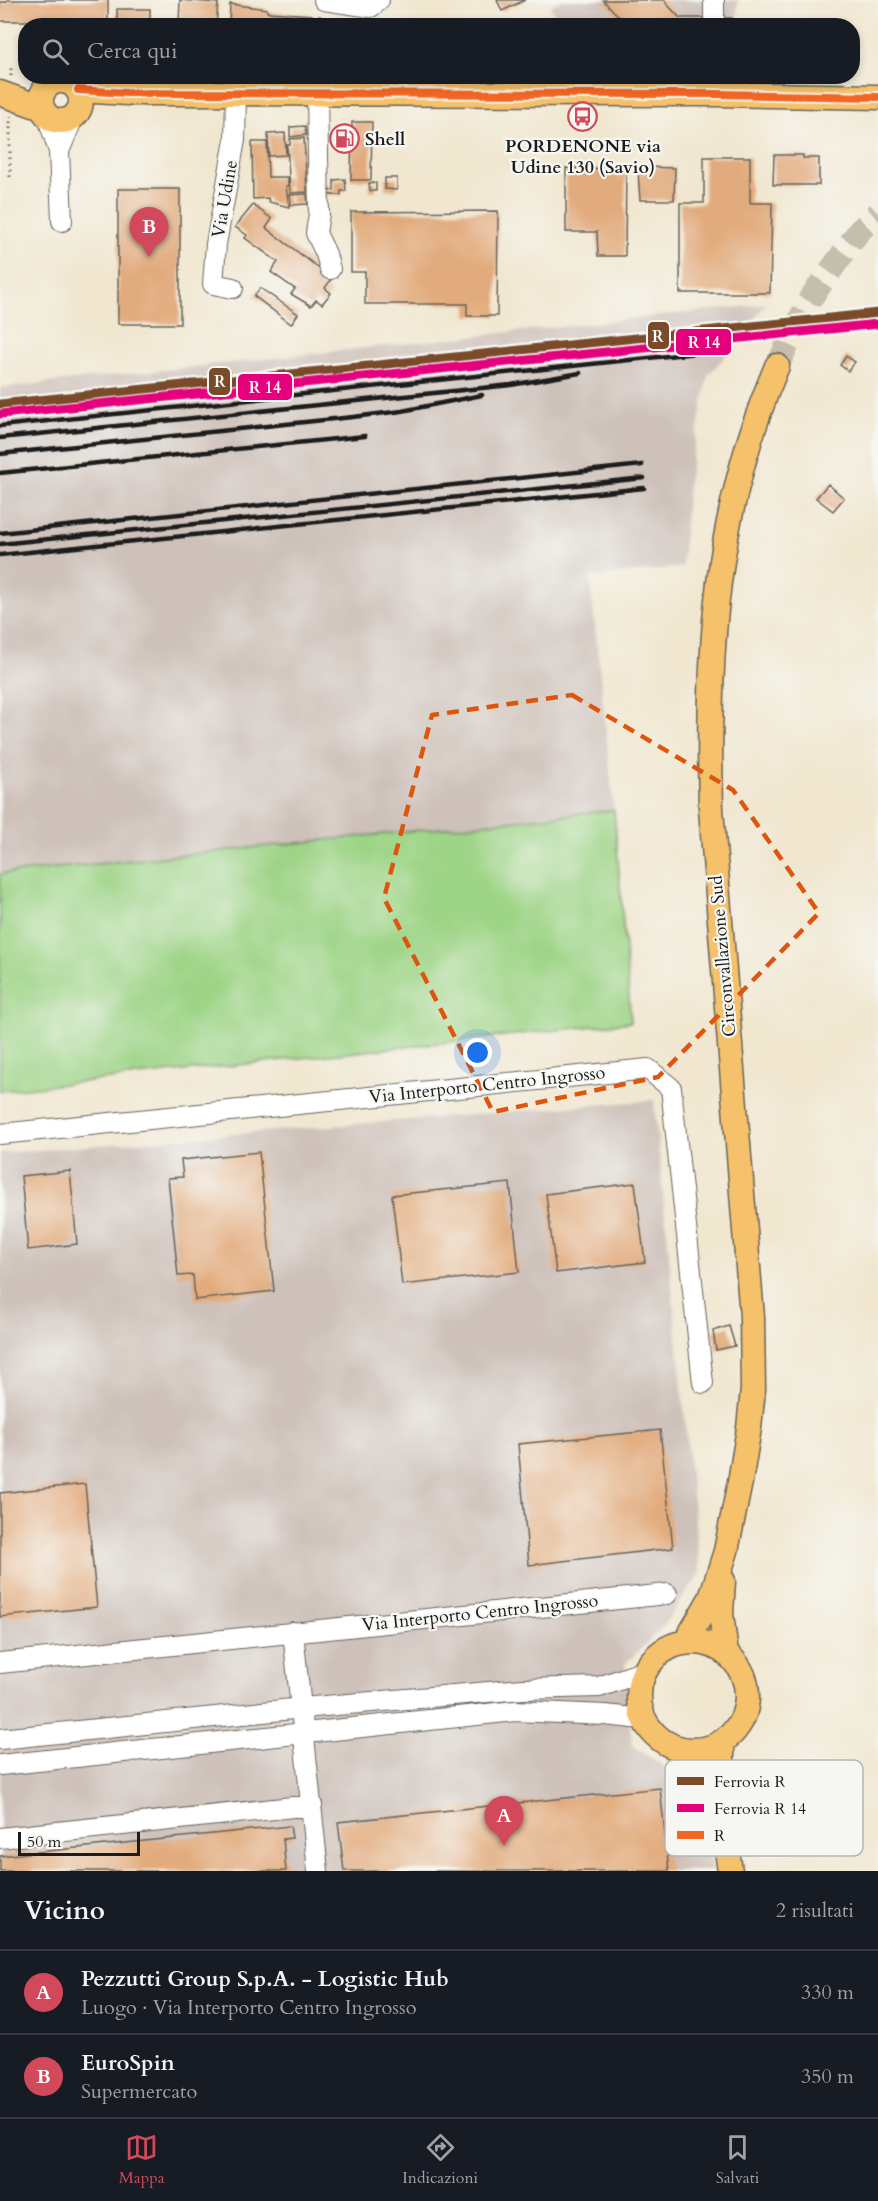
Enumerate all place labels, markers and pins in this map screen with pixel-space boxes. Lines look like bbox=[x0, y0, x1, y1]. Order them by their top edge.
bus stop icon: PORDENONE via Udine 130 (Savio) bbox=[567, 101, 599, 133]
fuel station icon: Shell bbox=[328, 123, 360, 155]
place label: Shell bbox=[365, 127, 405, 152]
place label: PORDENONE via Udine 130 (Savio) bbox=[505, 134, 661, 180]
pin: B bbox=[130, 208, 168, 257]
pin: A bbox=[484, 1796, 524, 1846]

